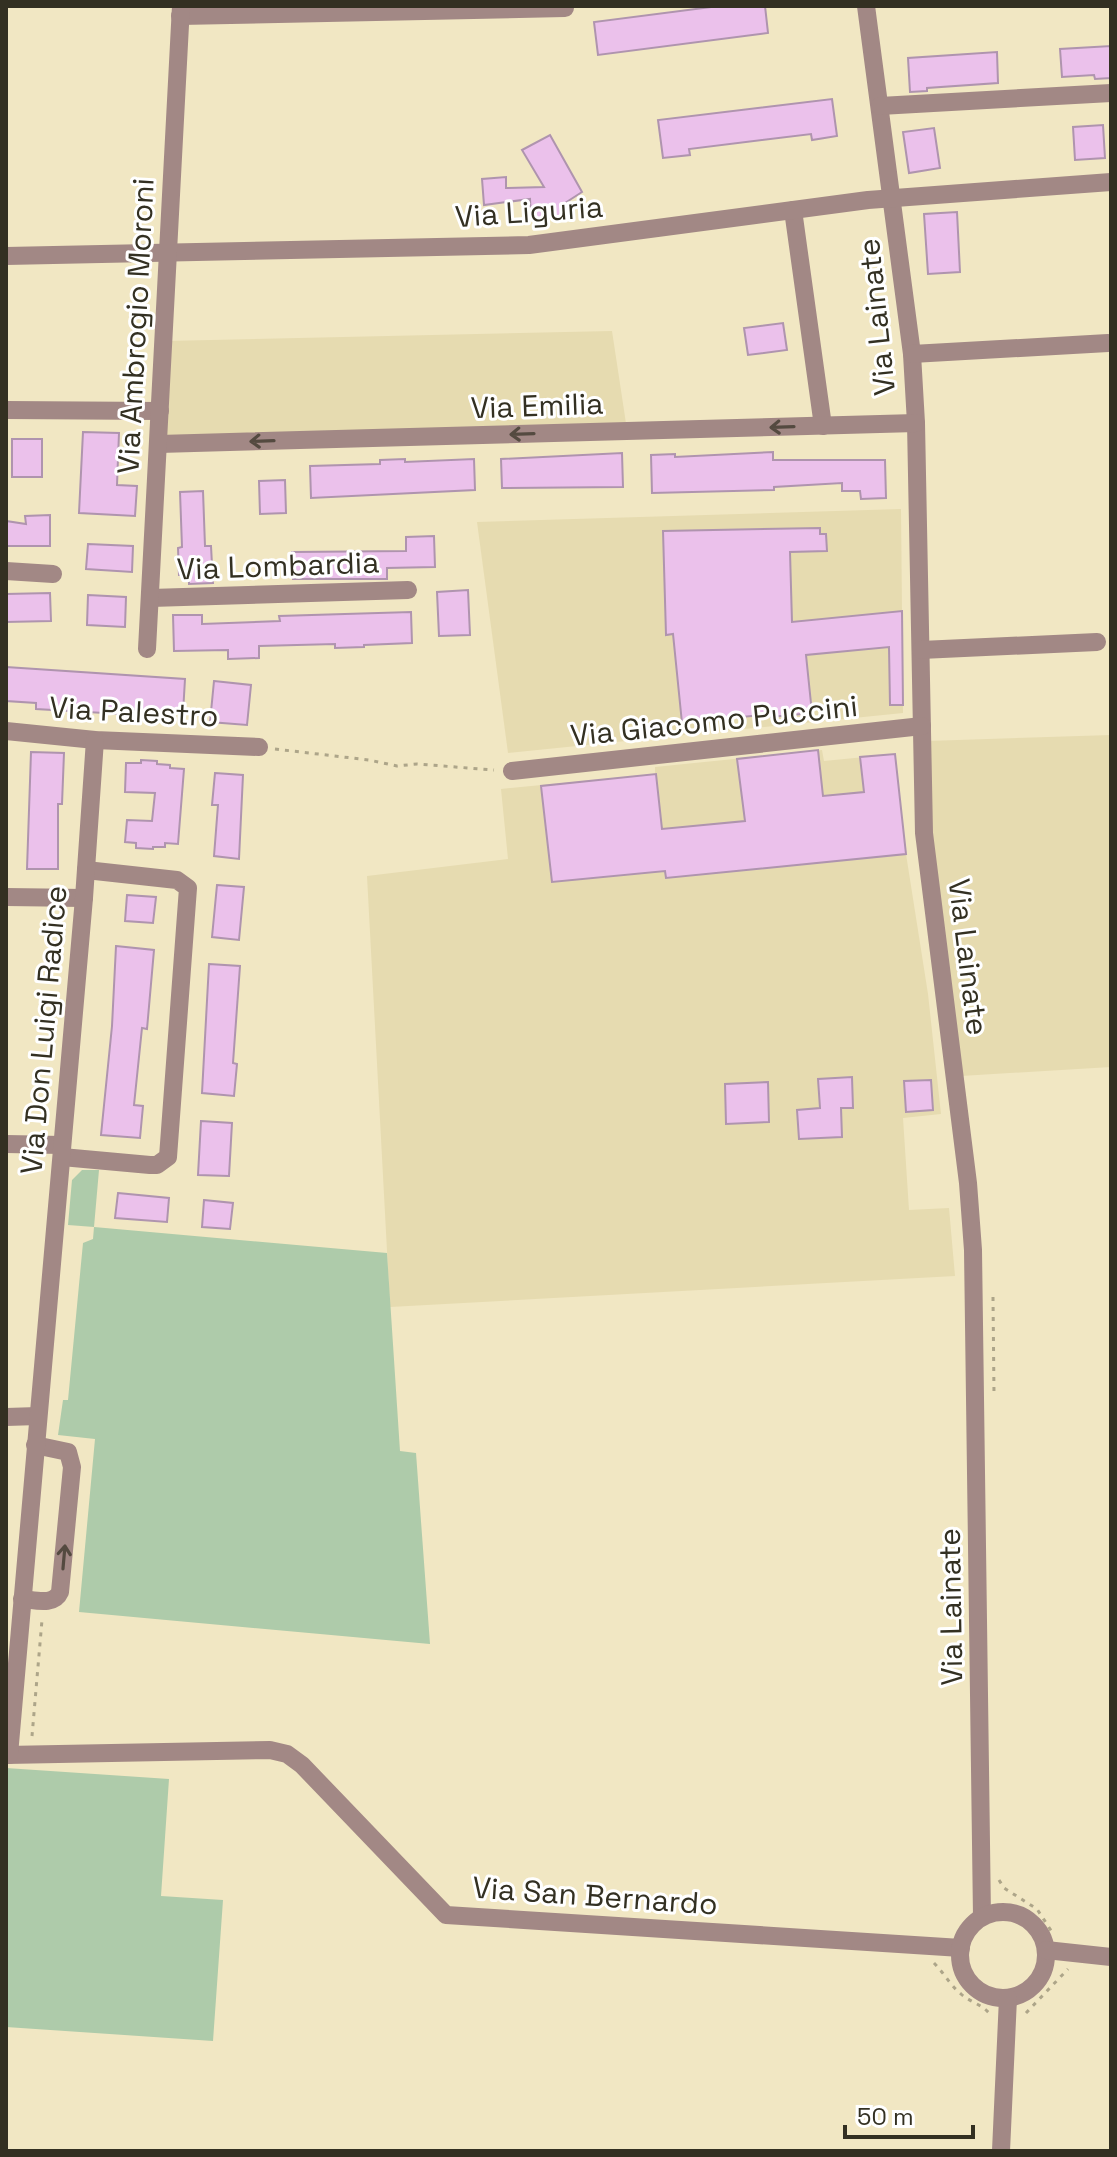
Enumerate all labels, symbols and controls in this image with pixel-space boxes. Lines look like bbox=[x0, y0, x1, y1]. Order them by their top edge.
street label: Via Ambrogio Moroni bbox=[108, 177, 163, 475]
street label: Via Liguria bbox=[454, 187, 604, 236]
street label: Via Lainate bbox=[849, 237, 904, 397]
street label: Via Emilia bbox=[470, 384, 604, 427]
one-way arrow bbox=[769, 419, 796, 435]
one-way arrow bbox=[509, 426, 536, 442]
one-way arrow bbox=[249, 433, 276, 449]
street label: Via Lombardia bbox=[176, 542, 380, 589]
street label: Via Giacomo Puccini bbox=[568, 686, 860, 755]
street label: Via Palestro bbox=[48, 688, 220, 735]
street label: Via Lainate bbox=[940, 876, 997, 1038]
street label: Via Don Luigi Radice bbox=[11, 884, 76, 1176]
street label: Via Lainate bbox=[930, 1528, 971, 1686]
one-way arrow bbox=[56, 1544, 71, 1571]
street label: Via San Bernardo bbox=[471, 1867, 719, 1924]
scale bar bbox=[845, 2089, 973, 2139]
text: 50 m bbox=[857, 2101, 914, 2132]

